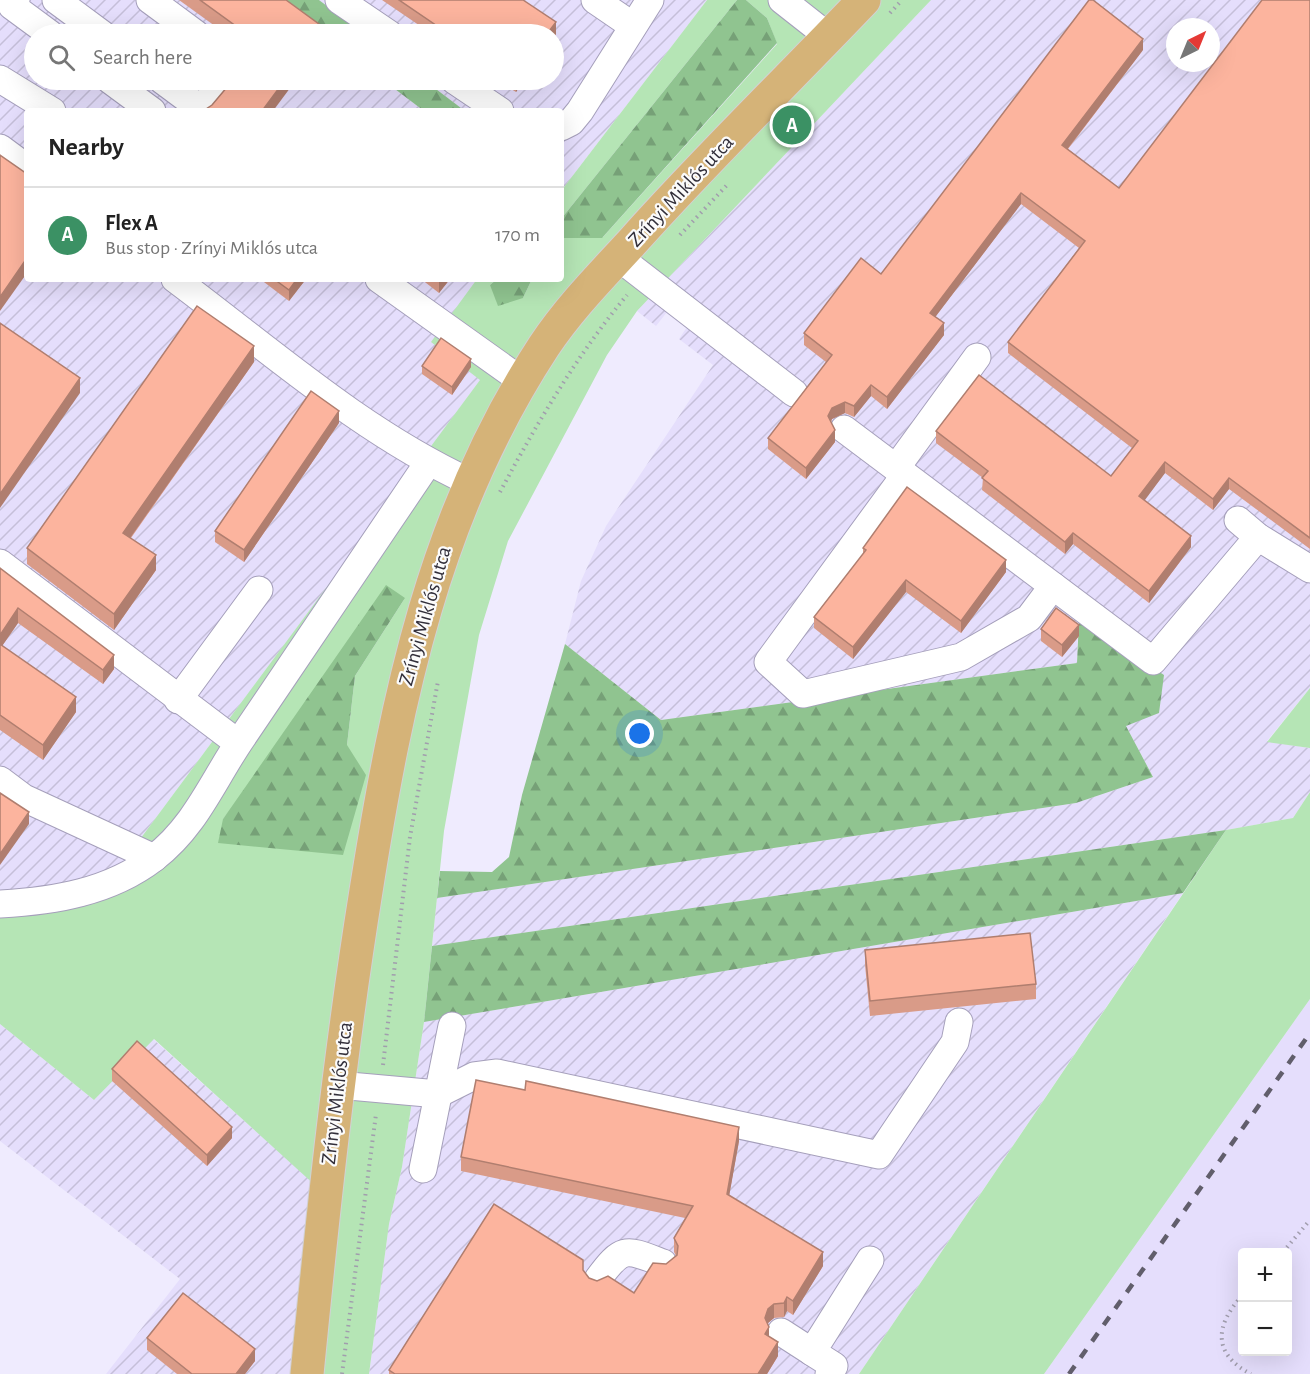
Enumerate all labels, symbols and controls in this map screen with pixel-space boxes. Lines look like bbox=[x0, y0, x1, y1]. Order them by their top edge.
north arrow bbox=[1166, 18, 1220, 72]
search box bbox=[24, 24, 564, 90]
icon: search bbox=[45, 41, 78, 74]
text: Search here bbox=[93, 46, 192, 68]
pin: A bbox=[772, 102, 812, 148]
street label: Zrínyi Miklós utca bbox=[624, 131, 738, 251]
text: Nearby bbox=[48, 134, 124, 160]
text: Flex A bbox=[105, 212, 158, 234]
text: A bbox=[62, 225, 74, 245]
text: 170 m bbox=[495, 225, 540, 245]
text: Bus stop · Zrínyi Miklós utca bbox=[105, 238, 318, 258]
street label: Zrínyi Miklós utca bbox=[395, 544, 455, 688]
your location bbox=[625, 719, 654, 748]
street label: Zrínyi Miklós utca bbox=[318, 1020, 356, 1166]
map controls bbox=[1238, 1248, 1292, 1356]
button: + bbox=[1238, 1248, 1292, 1302]
button: − bbox=[1238, 1302, 1292, 1356]

